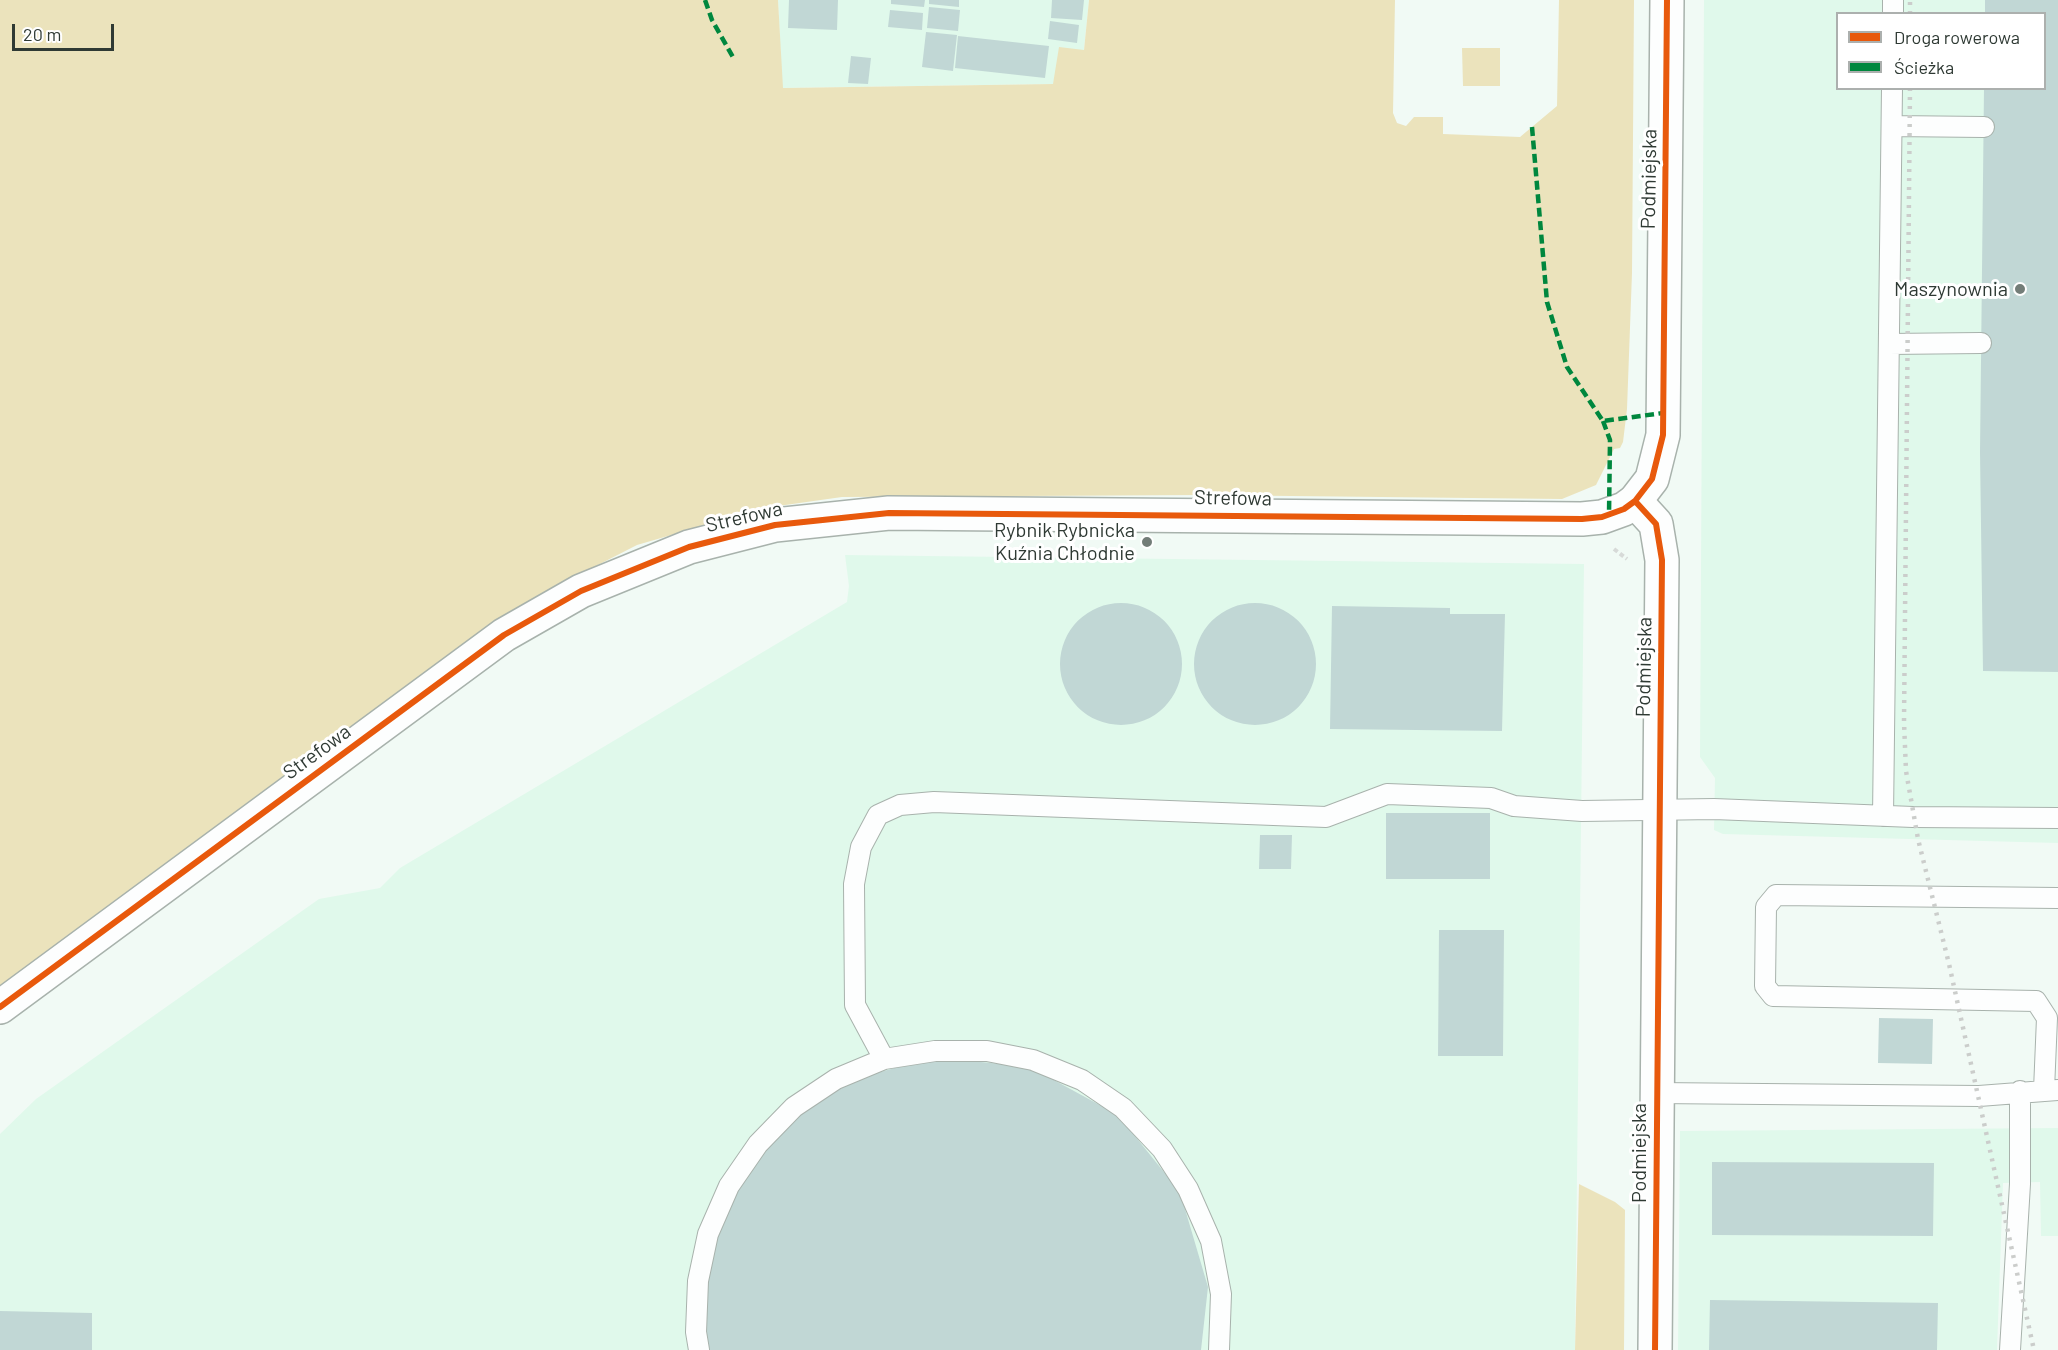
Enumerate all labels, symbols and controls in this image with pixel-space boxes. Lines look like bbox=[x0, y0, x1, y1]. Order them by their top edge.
scale bar bbox=[15, 12, 117, 50]
legend bbox=[1836, 12, 2046, 90]
text: 20 m bbox=[23, 23, 61, 45]
text: Droga rowerowa bbox=[1894, 26, 2020, 48]
text: Ścieżka bbox=[1894, 56, 1954, 78]
street label: Podmiejska bbox=[1636, 129, 1662, 229]
place label: Maszynownia bbox=[1894, 277, 2008, 301]
marker: Maszynownia bbox=[2013, 282, 2027, 296]
street label: Strefowa bbox=[1194, 485, 1272, 511]
street label: Strefowa bbox=[703, 497, 785, 537]
place label: Rybnik Rybnicka Kuźnia Chłodnie bbox=[994, 518, 1135, 565]
marker: Rybnik Rybnicka Kuźnia Chłodnie bbox=[1140, 535, 1154, 549]
street label: Podmiejska bbox=[1631, 617, 1657, 717]
street label: Strefowa bbox=[278, 719, 356, 785]
street label: Podmiejska bbox=[1627, 1103, 1651, 1203]

